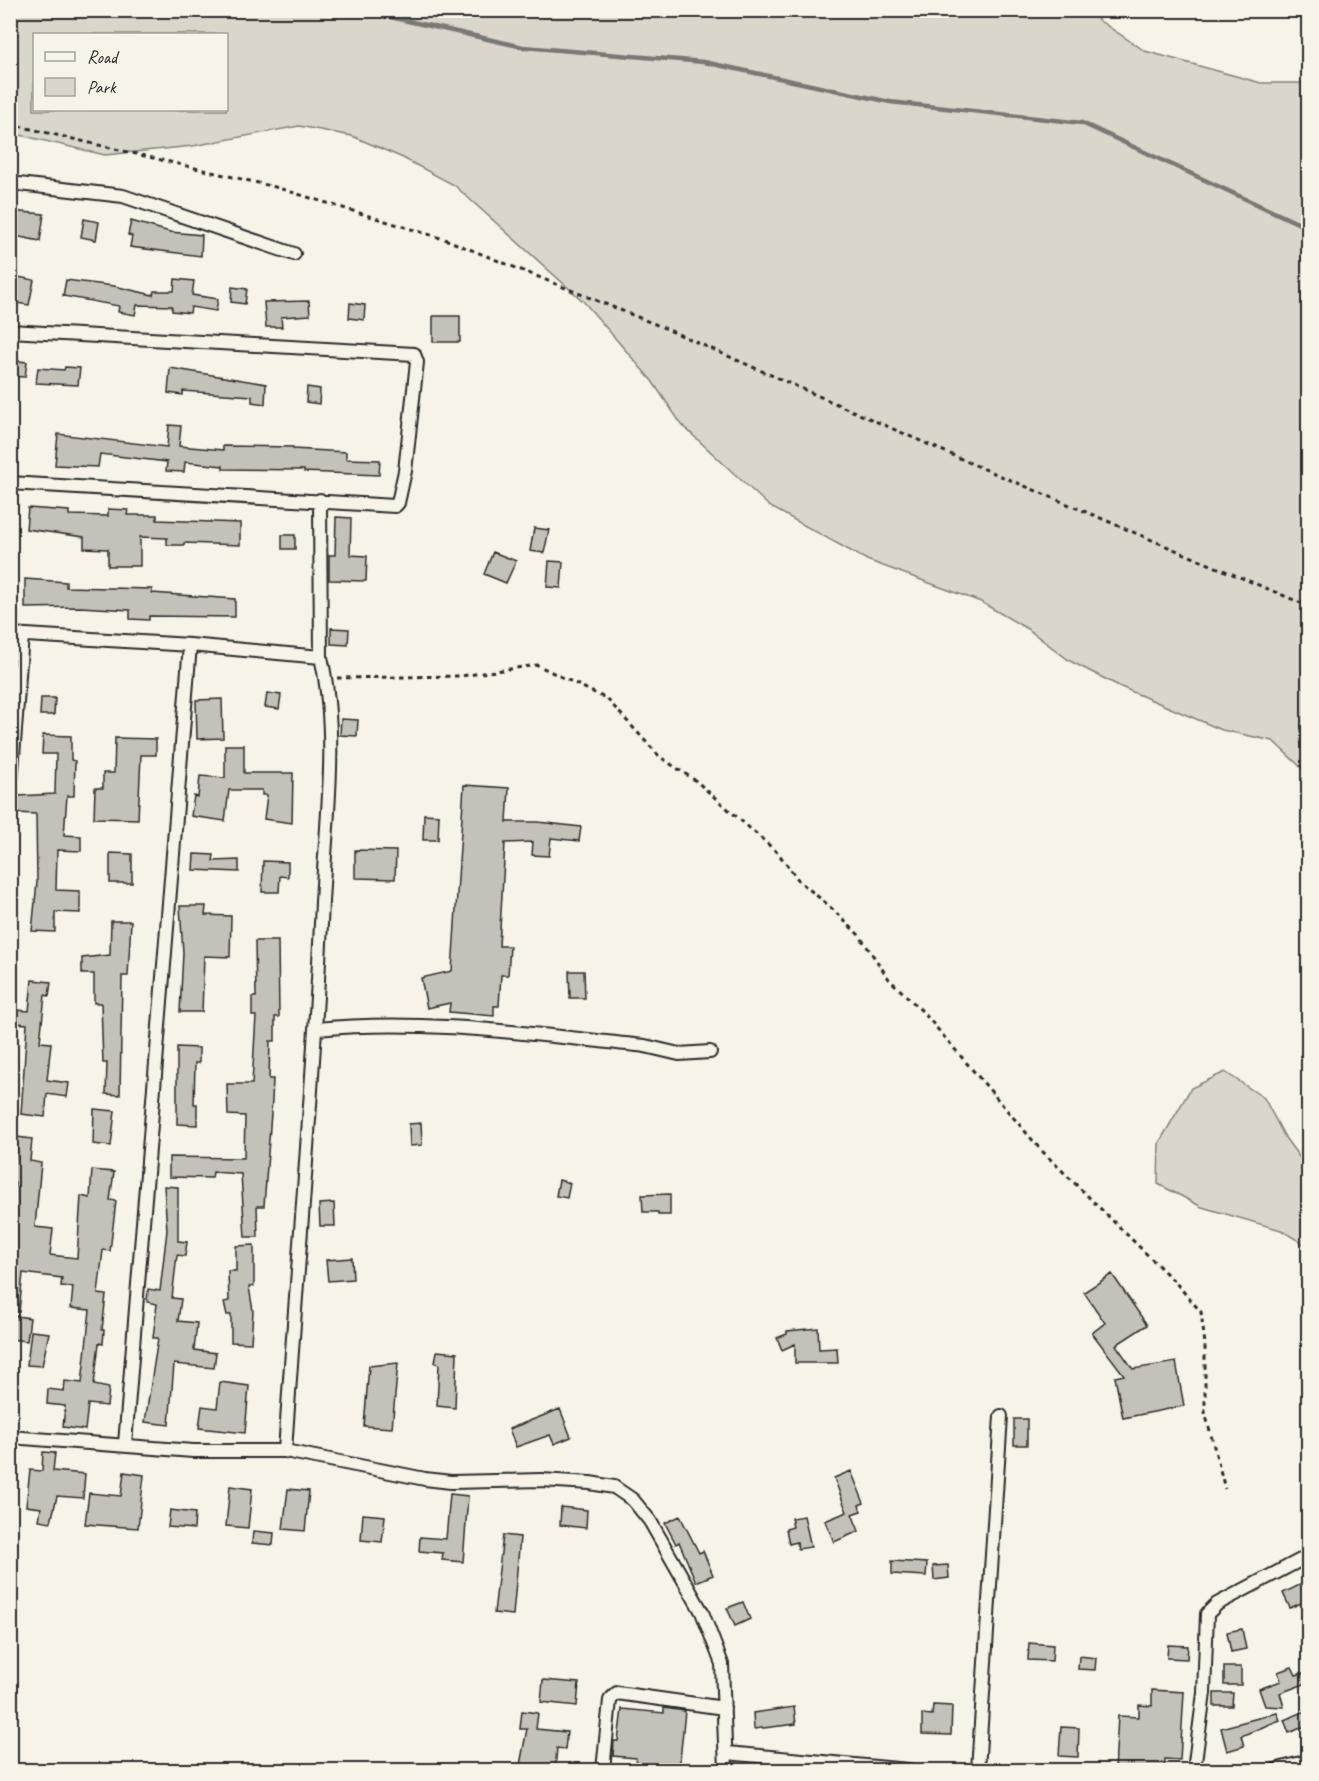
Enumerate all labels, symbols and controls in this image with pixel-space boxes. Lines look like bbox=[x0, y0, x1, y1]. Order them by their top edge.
legend bbox=[33, 33, 228, 111]
text: Road bbox=[87, 46, 120, 68]
text: Park bbox=[87, 76, 117, 98]

